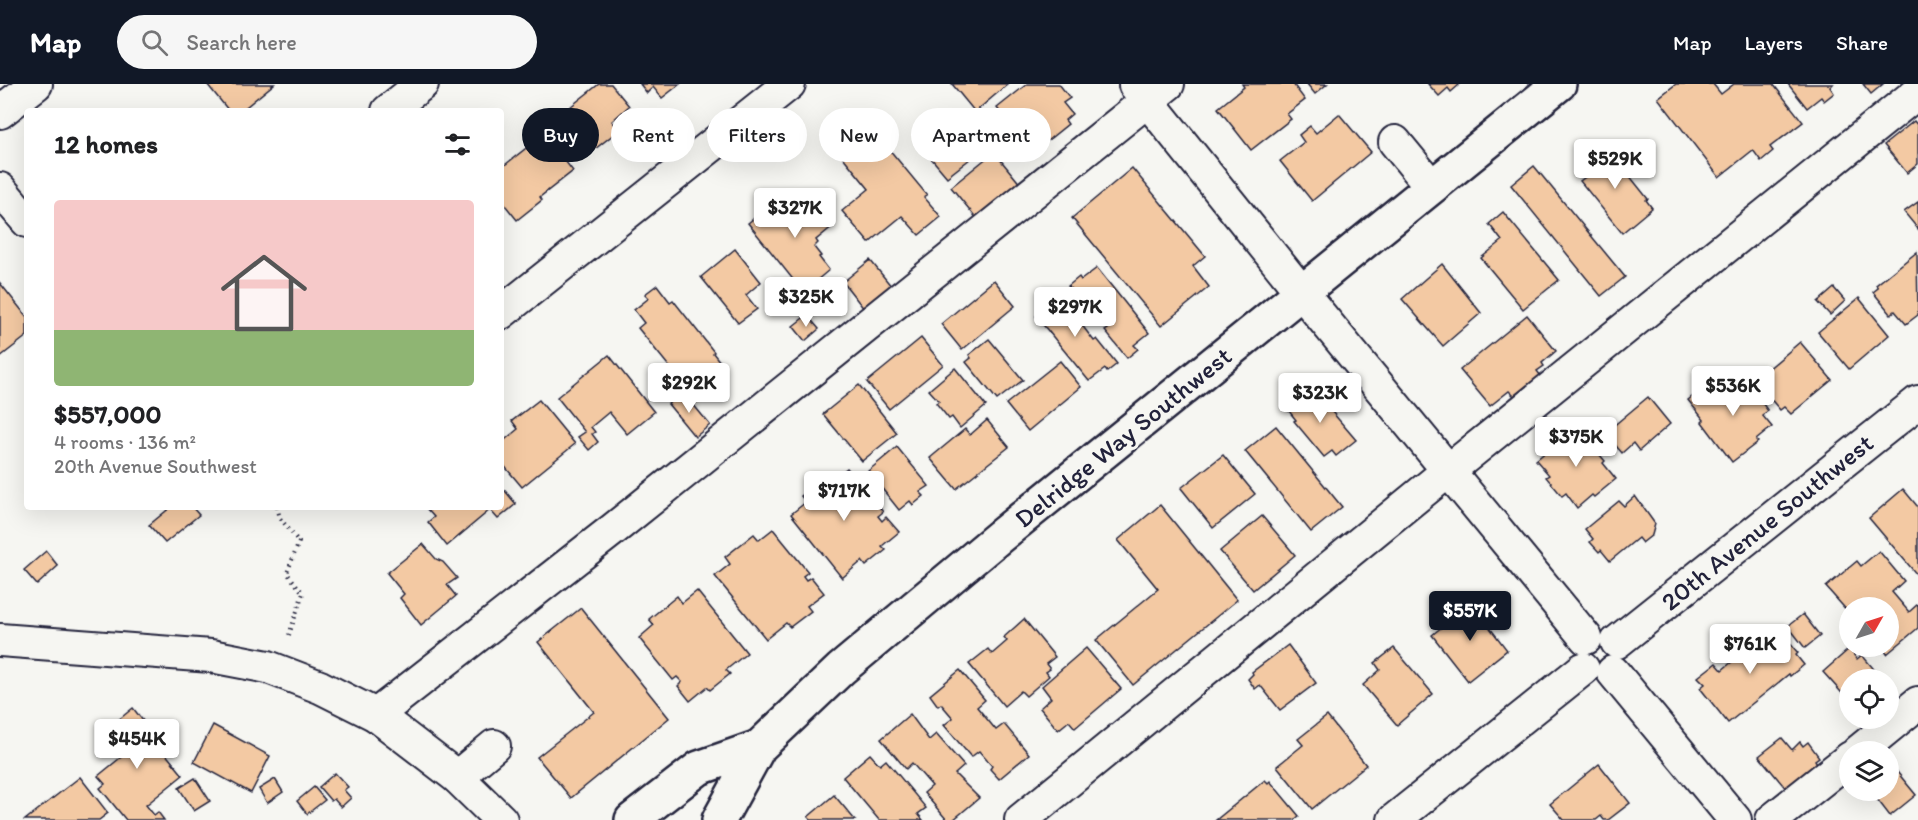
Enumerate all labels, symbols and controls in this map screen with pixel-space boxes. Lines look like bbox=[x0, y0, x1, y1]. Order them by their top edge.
search box bbox=[117, 15, 537, 69]
text: Map bbox=[30, 25, 81, 59]
icon: search bbox=[138, 26, 171, 59]
text: Search here bbox=[186, 29, 297, 56]
text: Map bbox=[1673, 30, 1712, 55]
text: Layers bbox=[1745, 30, 1803, 55]
text: Share bbox=[1836, 30, 1888, 55]
chip: Buy bbox=[522, 108, 599, 162]
chip: Rent bbox=[611, 108, 695, 162]
chip: Filters bbox=[707, 108, 807, 162]
chip: New bbox=[819, 108, 899, 162]
chip: Apartment bbox=[911, 108, 1051, 162]
text: 12 homes bbox=[54, 128, 158, 160]
icon: filters bbox=[441, 128, 474, 161]
pin: $529K bbox=[1573, 139, 1657, 190]
text: $529K bbox=[1588, 146, 1642, 170]
pin: $327K bbox=[753, 188, 837, 239]
text: $327K bbox=[768, 195, 822, 219]
icon: home bbox=[210, 239, 318, 347]
pin: $325K bbox=[764, 277, 848, 328]
text: $325K bbox=[779, 284, 833, 308]
pin: $297K bbox=[1033, 287, 1117, 338]
text: $297K bbox=[1048, 294, 1102, 318]
street label: Delridge Way Southwest bbox=[1008, 340, 1238, 534]
pin: $292K bbox=[647, 363, 731, 414]
pin: $536K bbox=[1691, 366, 1775, 417]
text: $292K bbox=[662, 370, 716, 394]
pin: $323K bbox=[1278, 373, 1362, 424]
text: $536K bbox=[1706, 373, 1760, 397]
text: $323K bbox=[1292, 380, 1348, 404]
text: $557,000 bbox=[54, 398, 162, 430]
pin: $375K bbox=[1534, 417, 1618, 468]
text: $375K bbox=[1549, 424, 1603, 448]
street label: 20th Avenue Southwest bbox=[1654, 426, 1880, 617]
text: 4 rooms · 136 m² bbox=[54, 430, 196, 454]
text: 20th Avenue Southwest bbox=[54, 454, 257, 478]
pin: $717K bbox=[802, 471, 886, 522]
text: $717K bbox=[818, 478, 870, 502]
pin: $557K bbox=[1428, 591, 1512, 642]
north arrow bbox=[1839, 597, 1899, 657]
map controls bbox=[1839, 597, 1899, 801]
text: $557K bbox=[1443, 598, 1497, 622]
pin: $761K bbox=[1708, 624, 1792, 675]
text: $761K bbox=[1724, 631, 1776, 655]
button: locate bbox=[1839, 669, 1899, 729]
pin: $454K bbox=[95, 719, 179, 770]
text: $454K bbox=[108, 726, 166, 750]
button: layers bbox=[1839, 741, 1899, 801]

